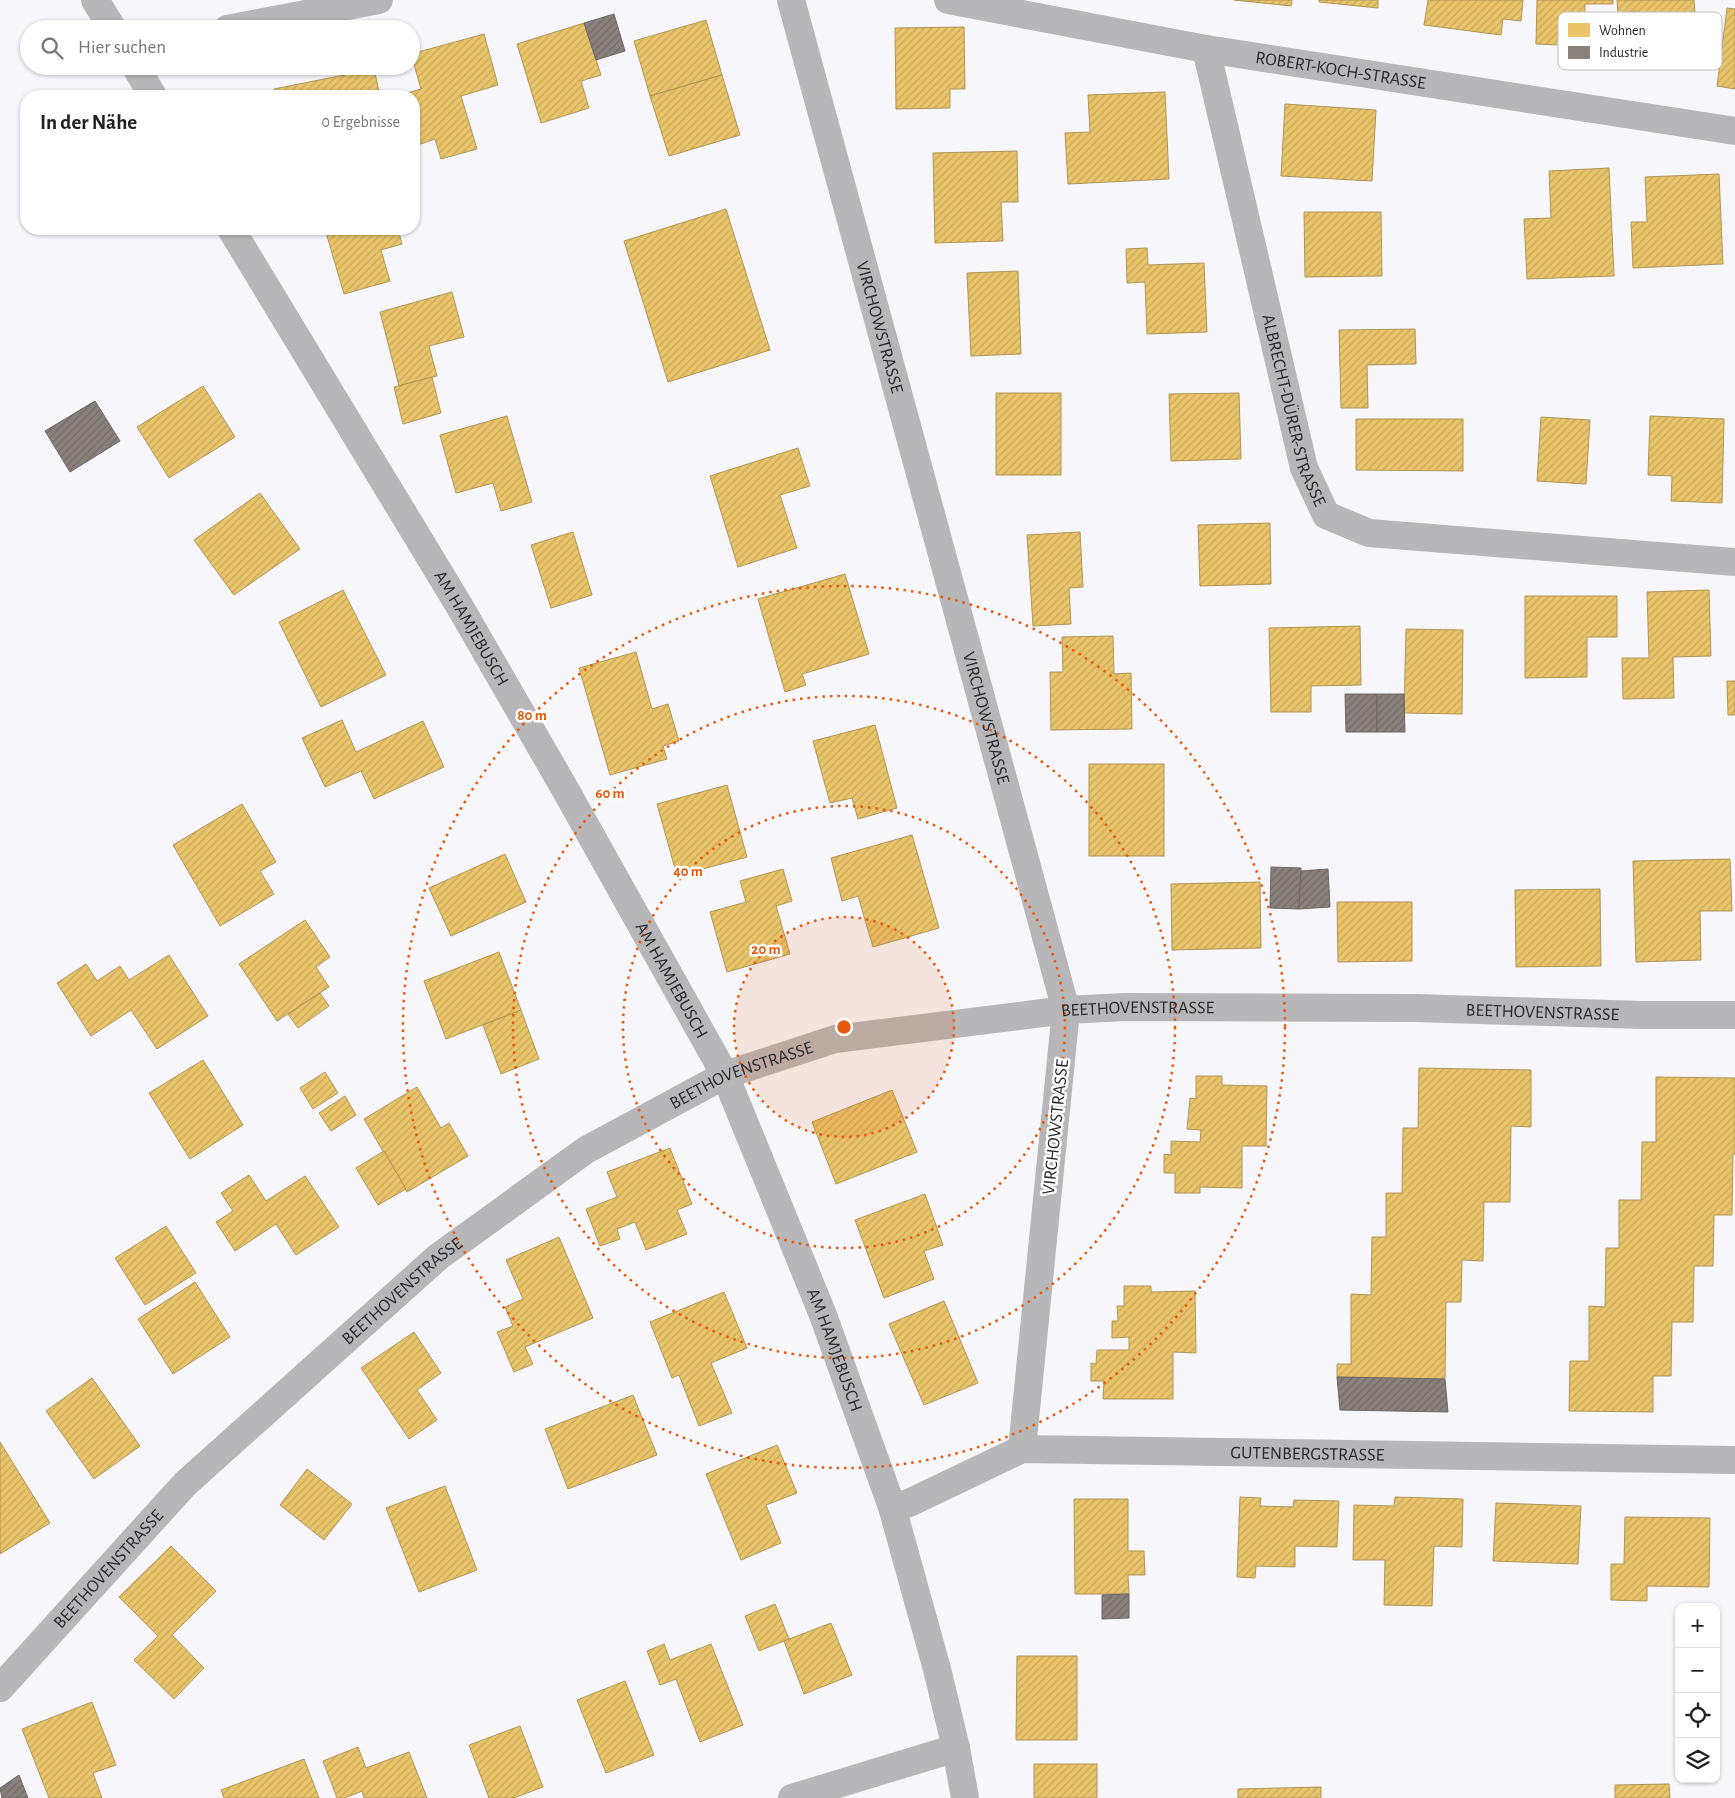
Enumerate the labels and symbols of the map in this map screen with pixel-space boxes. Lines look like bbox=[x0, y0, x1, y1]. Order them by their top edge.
legend bbox=[1558, 12, 1722, 70]
text: Wohnen bbox=[1599, 24, 1646, 38]
text: Industrie bbox=[1599, 46, 1648, 60]
street label: ROBERT-KOCH-STRASSE bbox=[1254, 49, 1427, 93]
street label: VIRCHOWSTRASSE bbox=[853, 259, 906, 396]
street label: ALBRECHT-DÜRER-STRASSE bbox=[1258, 313, 1329, 510]
street label: AM HAMJEBUSCH bbox=[430, 568, 511, 689]
street label: VIRCHOWSTRASSE bbox=[959, 650, 1012, 787]
text: 80 m bbox=[517, 708, 547, 723]
text: 60 m bbox=[595, 786, 625, 801]
text: 40 m bbox=[673, 864, 703, 879]
street label: AM HAMJEBUSCH bbox=[631, 919, 711, 1042]
text: 20 m bbox=[751, 942, 781, 957]
street label: BEETHOVENSTRASSE bbox=[1060, 999, 1215, 1021]
street label: BEETHOVENSTRASSE bbox=[1465, 1002, 1620, 1024]
centre of rings bbox=[835, 1018, 853, 1036]
street label: BEETHOVENSTRASSE bbox=[667, 1039, 816, 1113]
street label: VIRCHOWSTRASSE bbox=[1040, 1058, 1072, 1196]
street label: BEETHOVENSTRASSE bbox=[339, 1234, 466, 1349]
street label: AM HAMJEBUSCH bbox=[803, 1286, 865, 1414]
street label: GUTENBERGSTRASSE bbox=[1230, 1444, 1385, 1465]
street label: BEETHOVENSTRASSE bbox=[51, 1506, 167, 1632]

